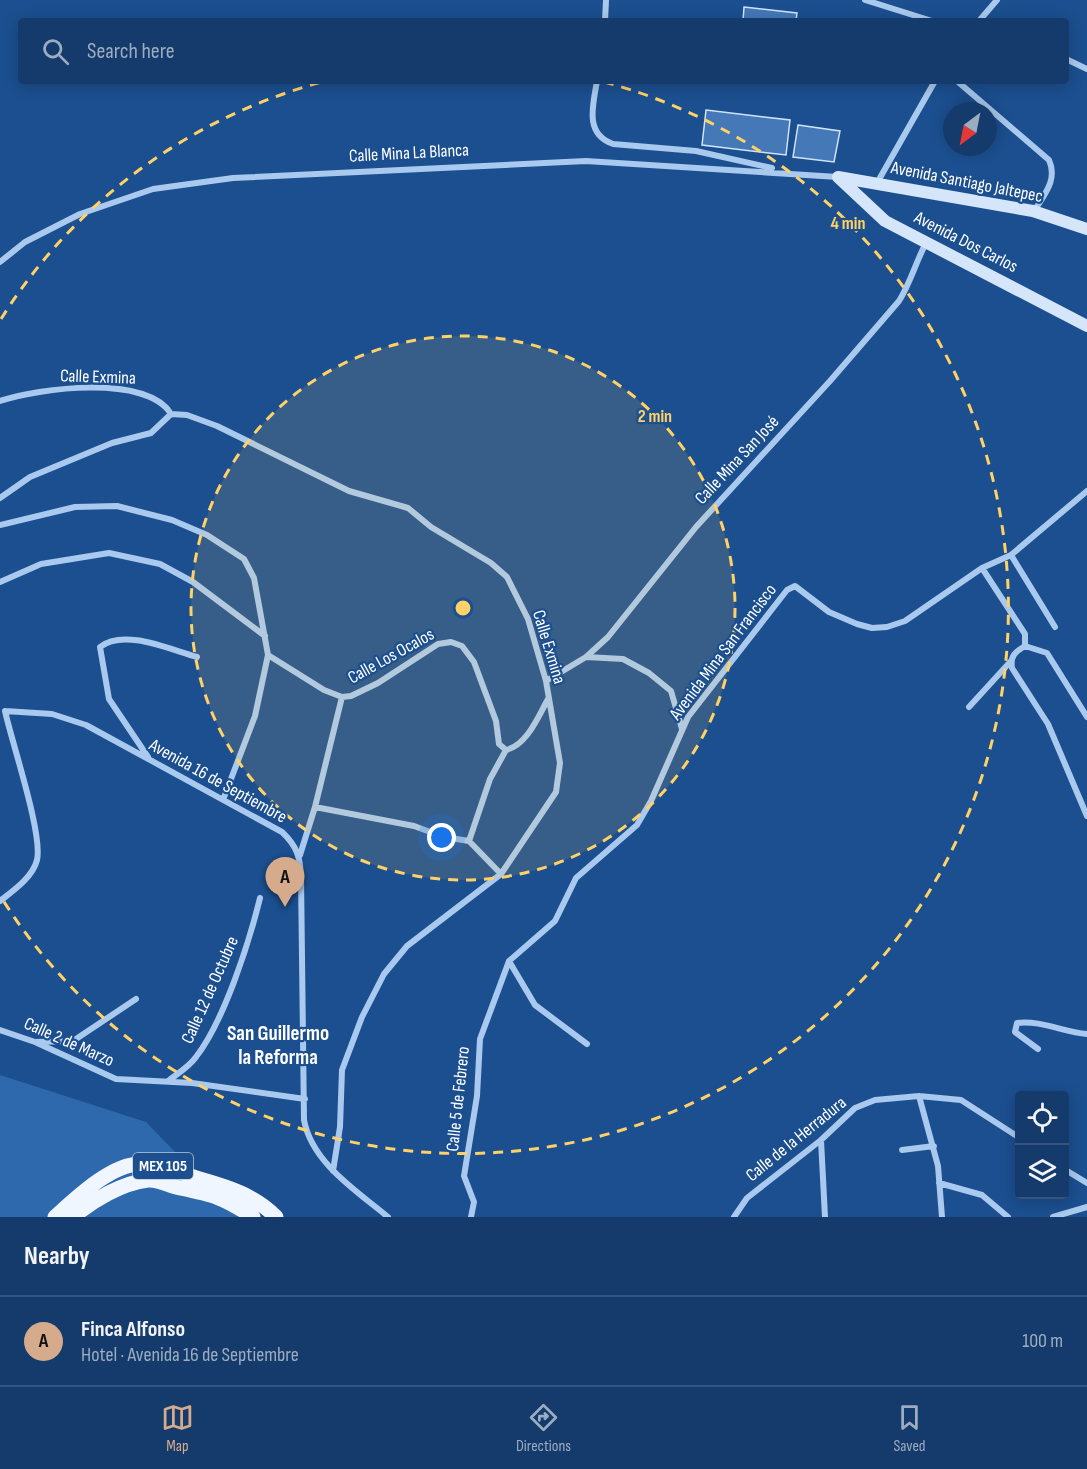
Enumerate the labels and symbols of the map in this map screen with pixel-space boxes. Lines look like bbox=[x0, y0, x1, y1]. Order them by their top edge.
north arrow bbox=[943, 102, 997, 156]
street label: Calle Mina La Blanca bbox=[349, 139, 470, 167]
street label: Avenida Santiago Jaltepec bbox=[888, 157, 1045, 207]
street label: Avenida Dos Carlos bbox=[910, 206, 1021, 277]
text: 4 min bbox=[831, 213, 865, 234]
street label: Calle Exmina bbox=[60, 365, 136, 389]
text: 2 min bbox=[638, 406, 672, 427]
street label: Calle Mina San José bbox=[691, 411, 783, 509]
street label: Avenida Mina San Francisco bbox=[664, 580, 781, 725]
centre of rings bbox=[453, 598, 473, 618]
street label: Calle Exmina bbox=[528, 608, 570, 686]
street label: Calle Los Ocalos bbox=[344, 624, 438, 688]
street label: Avenida 16 de Septiembre bbox=[145, 734, 291, 828]
your location bbox=[427, 823, 456, 852]
pin: A bbox=[266, 858, 304, 907]
street label: Calle 12 de Octubre bbox=[177, 933, 243, 1047]
street label: Calle 2 de Marzo bbox=[21, 1013, 117, 1071]
district label: San Guillermo la Reforma bbox=[227, 1021, 329, 1070]
street label: Calle 5 de Febrero bbox=[442, 1045, 474, 1153]
street label: Calle de la Herradura bbox=[742, 1092, 850, 1186]
road number: MEX 105 bbox=[133, 1153, 193, 1179]

